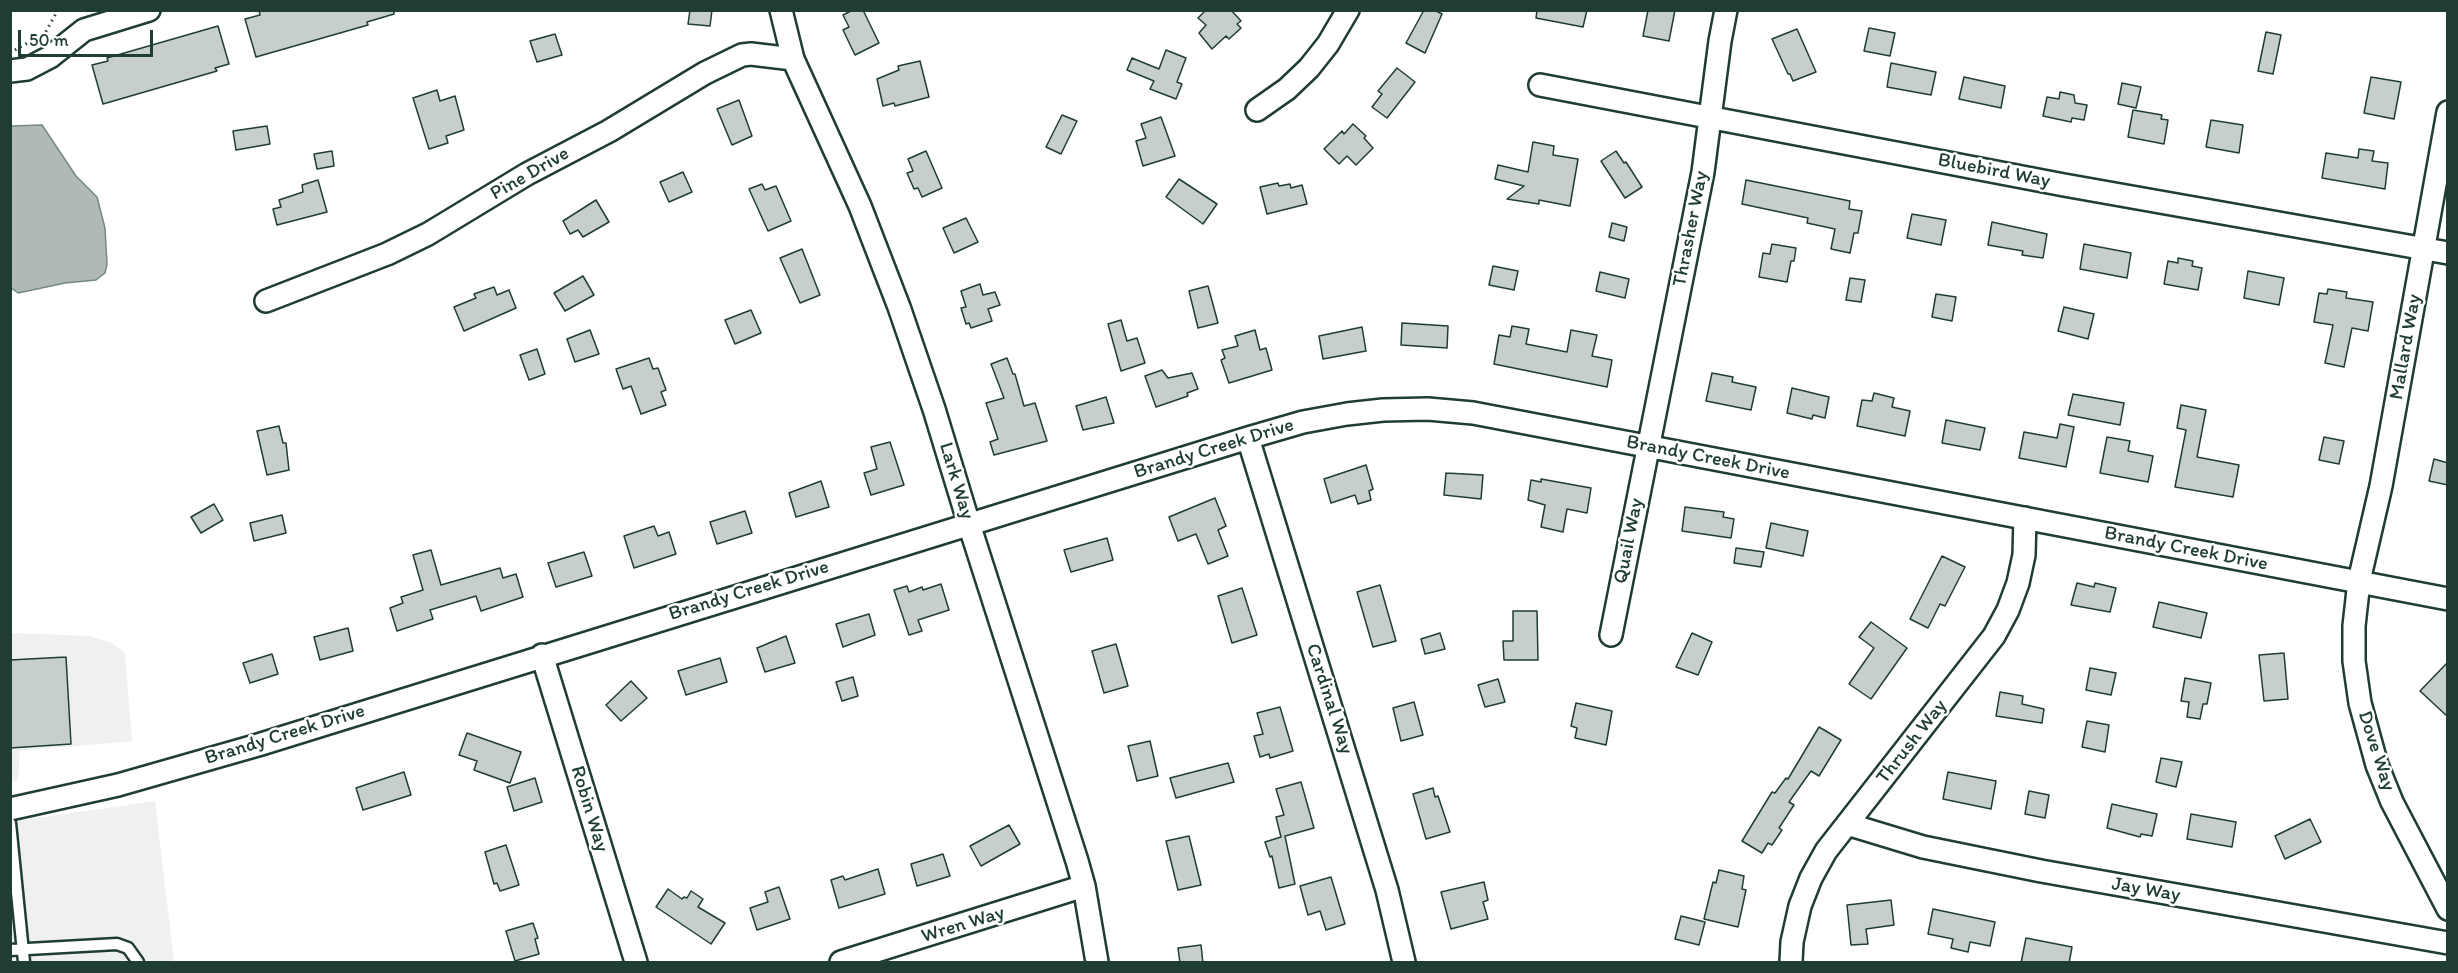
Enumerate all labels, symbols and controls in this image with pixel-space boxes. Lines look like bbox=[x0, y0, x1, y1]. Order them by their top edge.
scale bar bbox=[21, 18, 156, 56]
text: 50 m bbox=[29, 29, 69, 51]
street label: Pine Drive bbox=[486, 142, 574, 206]
street label: Bluebird Way bbox=[1936, 148, 2052, 194]
street label: Thrasher Way bbox=[1668, 169, 1714, 289]
street label: Mallard Way bbox=[2385, 292, 2427, 402]
street label: Brandy Creek Drive bbox=[1131, 413, 1297, 485]
street label: Brandy Creek Drive bbox=[1624, 430, 1792, 486]
street label: Lark Way bbox=[933, 440, 979, 522]
street label: Quail Way bbox=[1609, 496, 1649, 586]
street label: Brandy Creek Drive bbox=[2102, 521, 2270, 577]
street label: Brandy Creek Drive bbox=[666, 555, 832, 627]
street label: Cardinal Way bbox=[1300, 641, 1358, 757]
street label: Thrush Way bbox=[1872, 695, 1952, 789]
street label: Brandy Creek Drive bbox=[202, 699, 368, 771]
street label: Dove Way bbox=[2352, 708, 2400, 794]
street label: Robin Way bbox=[565, 763, 613, 855]
street label: Jay Way bbox=[2110, 872, 2182, 908]
street label: Wren Way bbox=[918, 901, 1008, 949]

